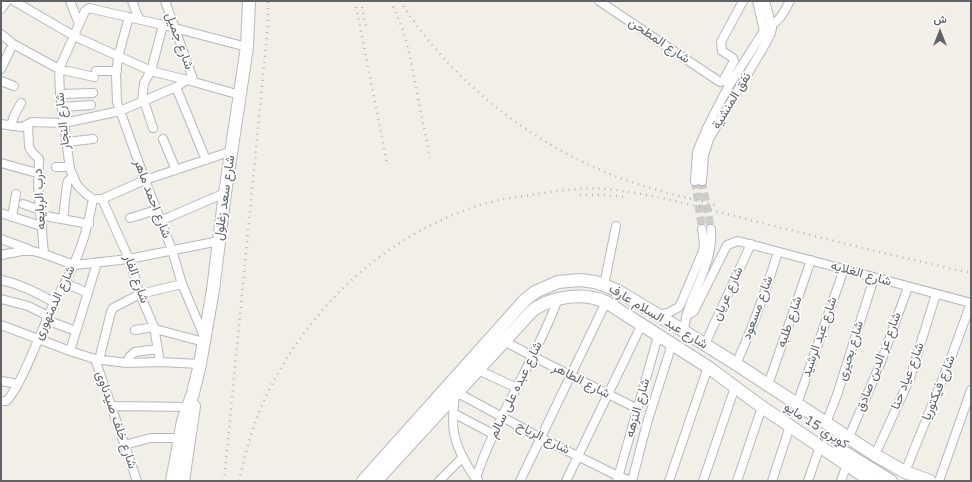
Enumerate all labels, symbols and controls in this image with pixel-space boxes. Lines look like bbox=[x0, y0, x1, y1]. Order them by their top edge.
street label: شارع جميل bbox=[161, 10, 197, 72]
north arrow bbox=[920, 12, 960, 52]
text: ش bbox=[933, 13, 947, 26]
street label: شارع المطحن bbox=[625, 15, 693, 67]
street label: نفق المنشية bbox=[709, 70, 755, 132]
street label: شارع النجار bbox=[52, 92, 74, 150]
street label: شارع سعد زغلول bbox=[211, 154, 239, 242]
street label: شارع احمد ماهر bbox=[130, 157, 174, 241]
street label: درب الربايعه bbox=[31, 168, 49, 230]
street label: شارع الفار bbox=[120, 253, 152, 305]
street label: شارع الغلايه bbox=[829, 258, 893, 290]
street label: شارع الدمنهورى bbox=[31, 263, 79, 343]
street label: شارع عريان bbox=[709, 265, 747, 323]
street label: شارع مسعود bbox=[739, 274, 777, 342]
street label: شارع عبد السلام عارف bbox=[606, 281, 710, 353]
street label: شارع طلبه bbox=[774, 294, 806, 350]
street label: شارع عبد الرشيد bbox=[799, 295, 841, 379]
street label: شارع عز الدين صادق bbox=[853, 310, 905, 414]
street label: شارع بحيرى bbox=[835, 319, 867, 383]
street label: شارع عبده على سالم bbox=[486, 339, 546, 441]
street label: شارع عياد حنا bbox=[888, 340, 928, 412]
street label: شارع فيكتوريا bbox=[919, 353, 959, 423]
street label: شارع الطاهر bbox=[550, 360, 612, 402]
street label: شارع خلف صيدناوى bbox=[92, 369, 140, 471]
street label: شارع النزهه bbox=[622, 377, 654, 439]
street label: كوبري 15 مايو bbox=[781, 399, 851, 453]
street label: شارع الرياح bbox=[514, 418, 572, 458]

